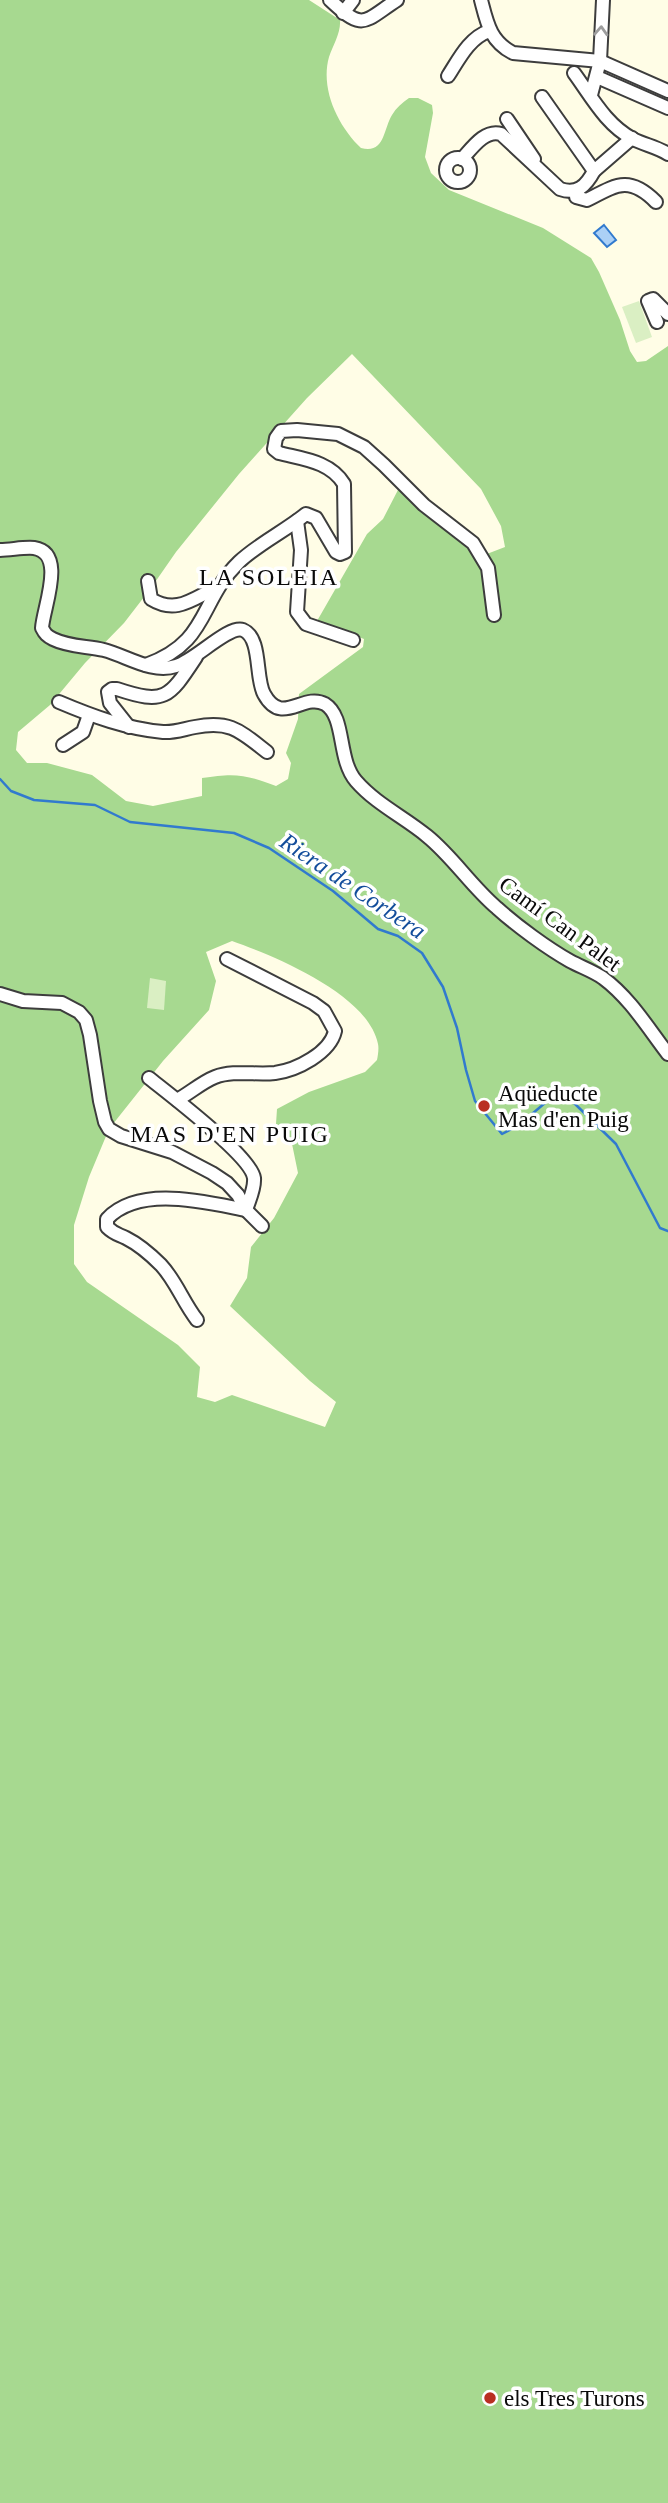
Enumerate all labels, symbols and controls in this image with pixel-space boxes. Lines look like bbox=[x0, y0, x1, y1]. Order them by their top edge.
one-way arrow bbox=[593, 25, 608, 36]
district label: LA SOLEIA bbox=[199, 564, 339, 590]
water label: Riera de Corbera bbox=[275, 827, 430, 944]
street label: Camí Can Palet bbox=[494, 871, 626, 977]
place label: Aqüeducte Mas d'en Puig bbox=[498, 1081, 629, 1132]
marker: Aqüeducte Mas d'en Puig bbox=[476, 1098, 492, 1114]
district label: MAS D'EN PUIG bbox=[130, 1121, 330, 1147]
place label: els Tres Turons bbox=[504, 2386, 645, 2411]
marker: els Tres Turons bbox=[482, 2390, 498, 2406]

